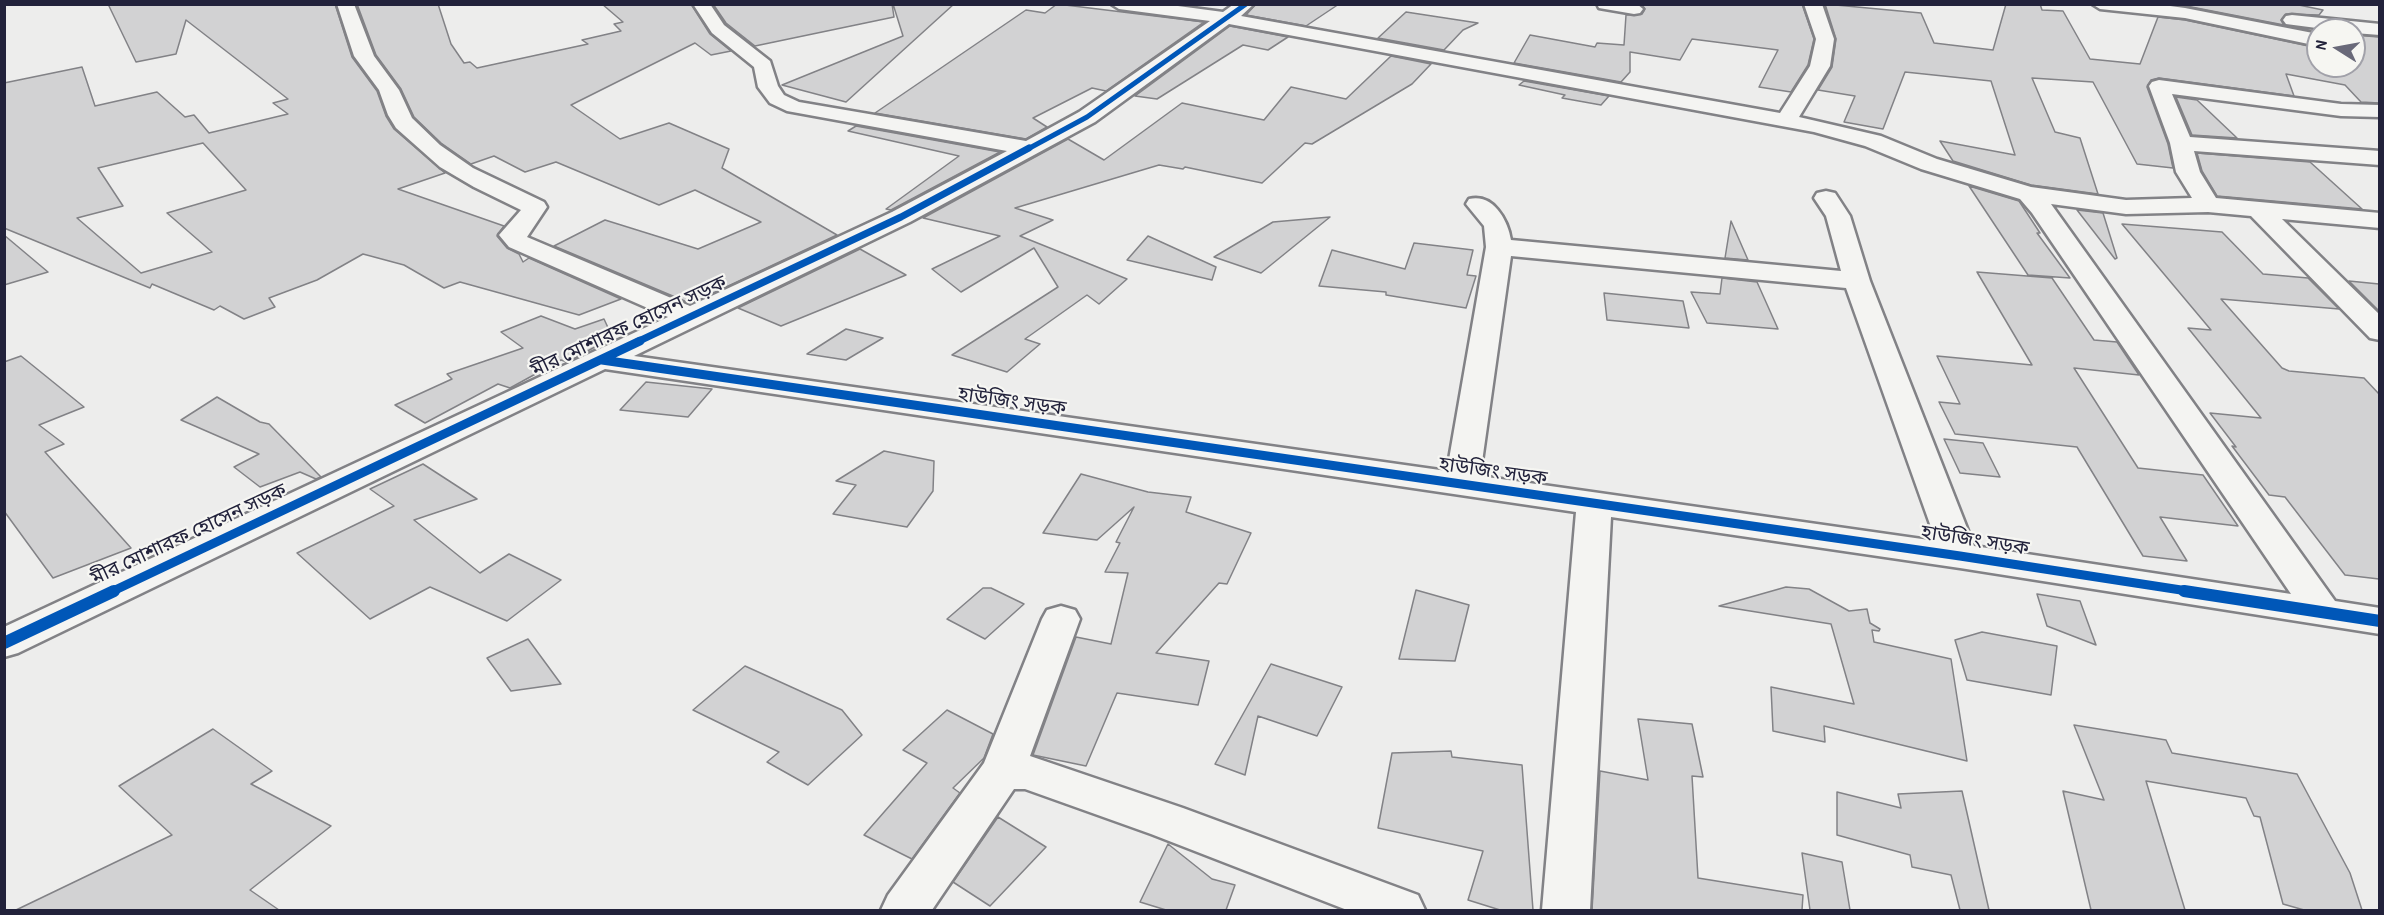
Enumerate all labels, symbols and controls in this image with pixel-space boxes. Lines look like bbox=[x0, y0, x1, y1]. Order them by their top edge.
north arrow bbox=[2306, 18, 2366, 78]
text: N bbox=[2309, 39, 2332, 51]
street label: মীর মোশারফ হোসেন সড়ক bbox=[527, 271, 731, 383]
street label: হাউজিং সড়ক bbox=[956, 383, 1068, 421]
street label: হাউজিং সড়ক bbox=[1437, 453, 1549, 491]
street label: মীর মোশারফ হোসেন সড়ক bbox=[87, 479, 291, 591]
street label: হাউজিং সড়ক bbox=[1919, 521, 2031, 561]

